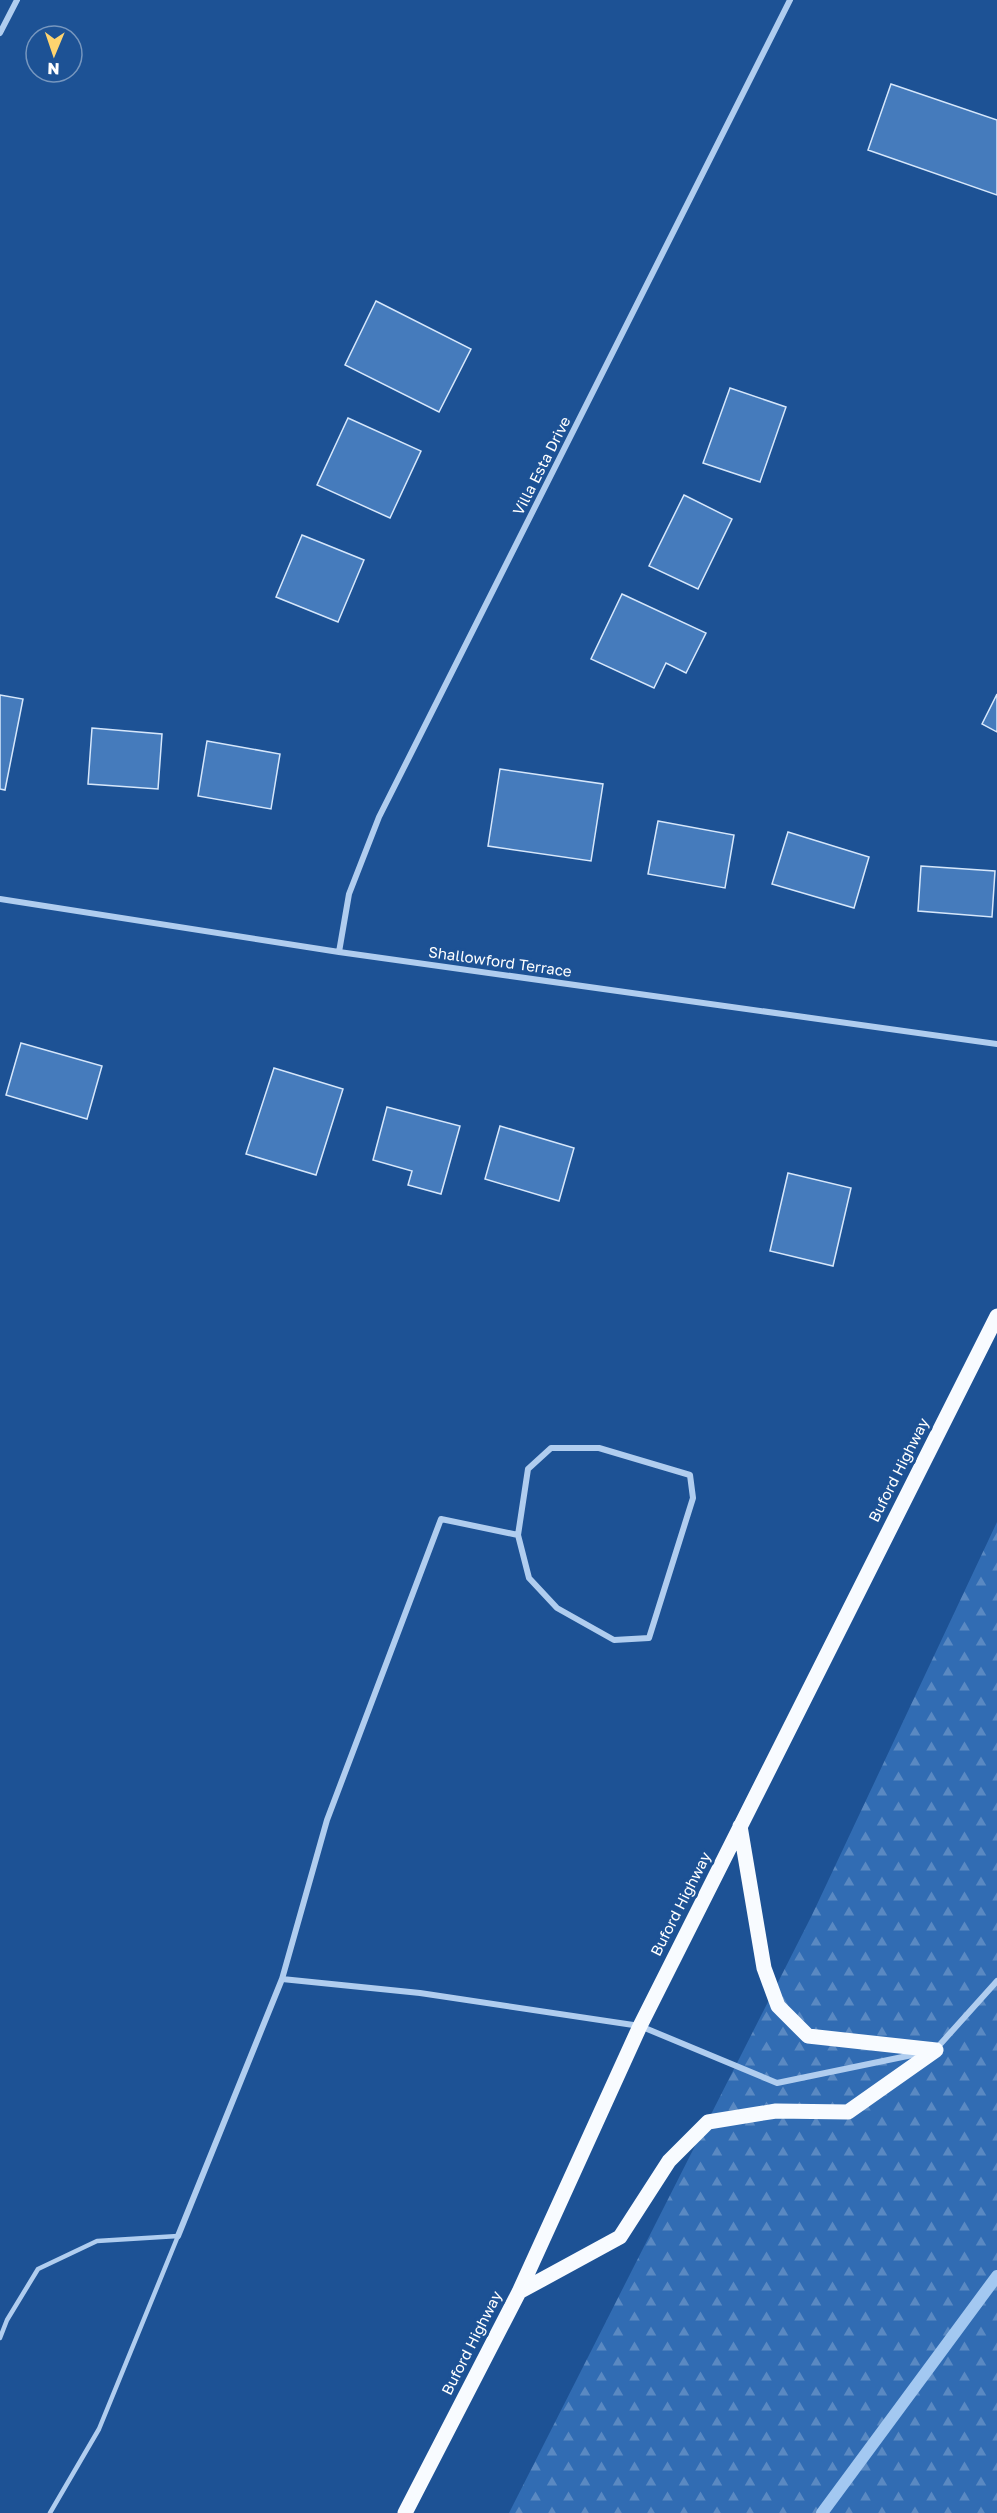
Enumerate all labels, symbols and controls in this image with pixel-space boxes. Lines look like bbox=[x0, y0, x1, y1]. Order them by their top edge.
north arrow bbox=[24, 24, 84, 84]
text: N bbox=[47, 59, 60, 79]
street label: Villa Esta Drive bbox=[508, 413, 574, 518]
street label: Shallowford Terrace bbox=[427, 942, 573, 980]
street label: Buford Highway bbox=[864, 1414, 932, 1525]
street label: Buford Highway bbox=[646, 1848, 714, 1959]
street label: Buford Highway bbox=[437, 2287, 505, 2398]

